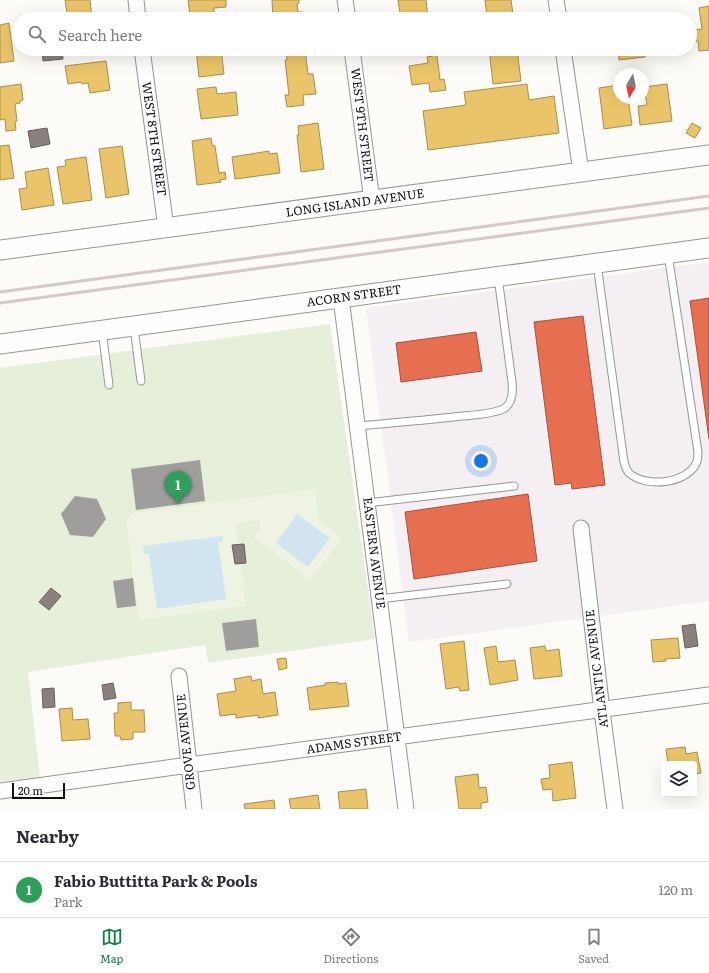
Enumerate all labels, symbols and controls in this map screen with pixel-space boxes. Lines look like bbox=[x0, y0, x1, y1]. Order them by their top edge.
search box bbox=[12, 12, 697, 56]
icon: search bbox=[26, 23, 48, 45]
text: Search here bbox=[58, 23, 142, 46]
street label: WEST 9TH STREET bbox=[347, 67, 379, 183]
north arrow bbox=[613, 68, 649, 104]
street label: WEST 8TH STREET bbox=[138, 81, 172, 197]
street label: LONG ISLAND AVENUE bbox=[285, 183, 426, 221]
street label: ACORN STREET bbox=[305, 279, 402, 311]
your location bbox=[471, 451, 491, 471]
pin: 1 bbox=[165, 471, 191, 504]
street label: EASTERN AVENUE bbox=[359, 496, 391, 610]
street label: ATLANTIC AVENUE bbox=[580, 609, 612, 729]
street label: GROVE AVENUE bbox=[171, 693, 199, 791]
street label: ADAMS STREET bbox=[305, 726, 403, 758]
map controls bbox=[661, 761, 697, 797]
button: layers bbox=[661, 761, 697, 797]
scale bar bbox=[12, 781, 65, 800]
text: 20 m bbox=[18, 782, 43, 798]
text: Nearby bbox=[16, 823, 79, 848]
text: Fabio Buttitta Park & Pools bbox=[54, 869, 257, 892]
text: 1 bbox=[26, 880, 32, 899]
text: 120 m bbox=[658, 880, 693, 899]
text: Park bbox=[54, 892, 83, 911]
tab: Map bbox=[100, 926, 123, 966]
tab: Directions bbox=[323, 926, 378, 966]
tab: Saved bbox=[578, 926, 609, 966]

